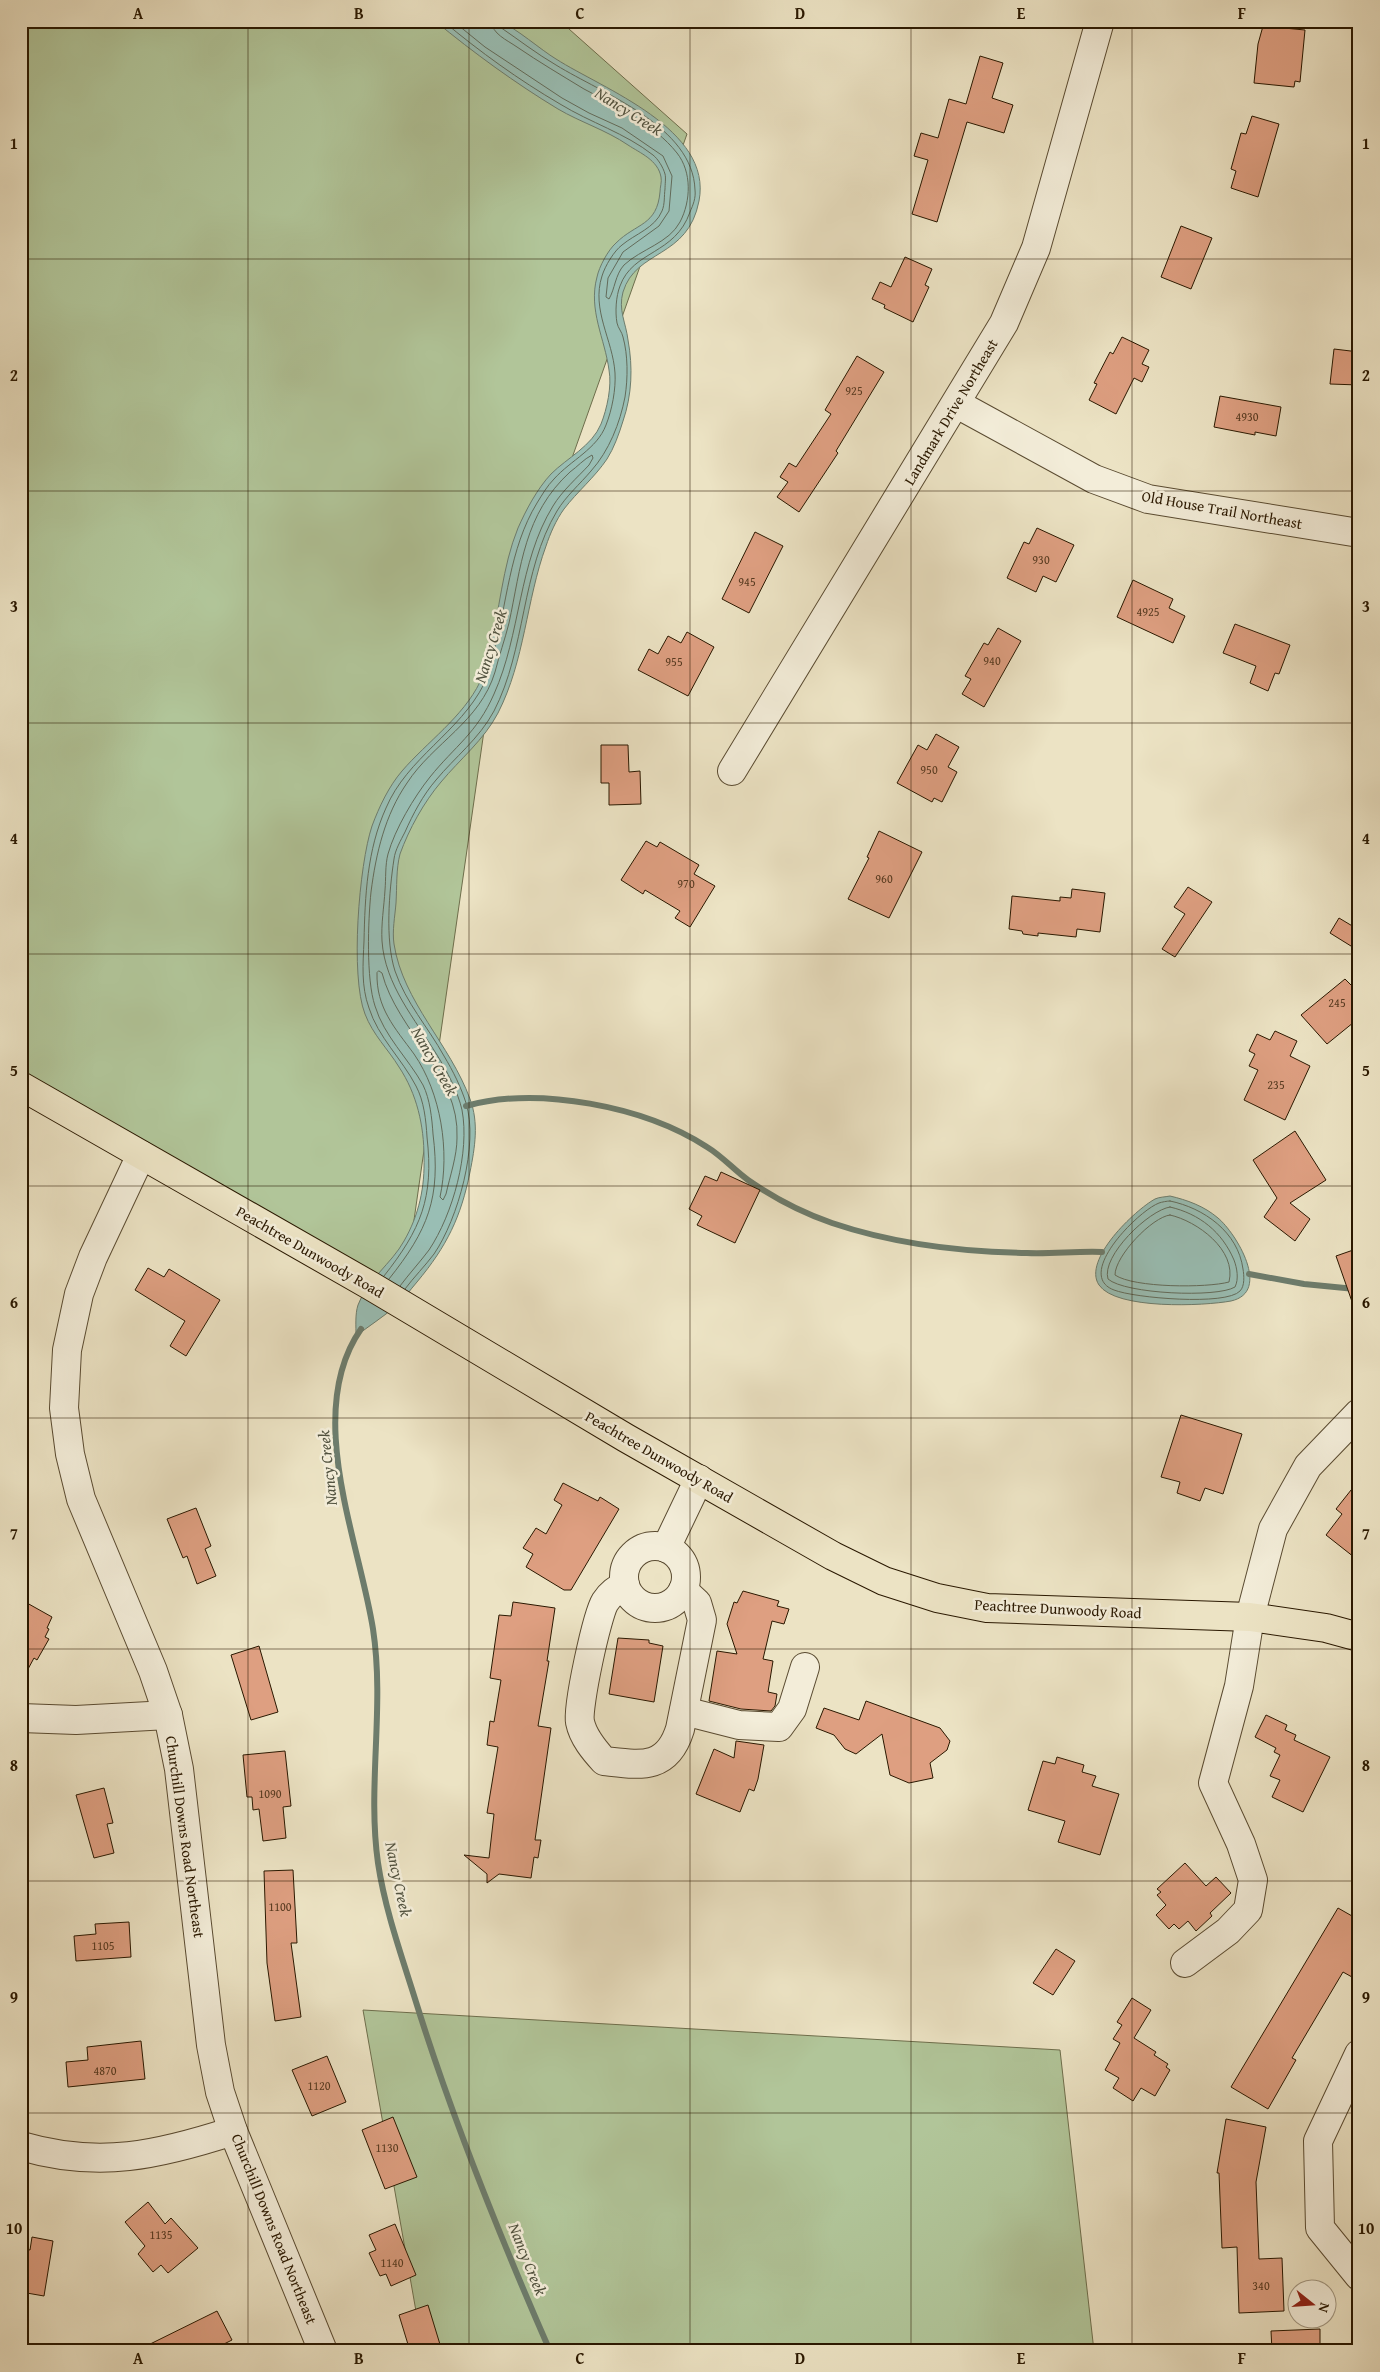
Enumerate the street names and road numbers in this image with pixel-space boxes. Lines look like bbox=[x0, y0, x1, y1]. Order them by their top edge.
street label: Landmark Drive Northeast bbox=[899, 334, 1003, 489]
street label: Old House Trail Northeast bbox=[1140, 485, 1305, 534]
street label: Peachtree Dunwoody Road bbox=[233, 1201, 388, 1302]
street label: Peachtree Dunwoody Road bbox=[582, 1406, 737, 1507]
street label: Peachtree Dunwoody Road bbox=[974, 1594, 1142, 1623]
street label: Churchill Downs Road Northeast bbox=[161, 1735, 210, 1940]
street label: Churchill Downs Road Northeast bbox=[227, 2130, 323, 2328]

